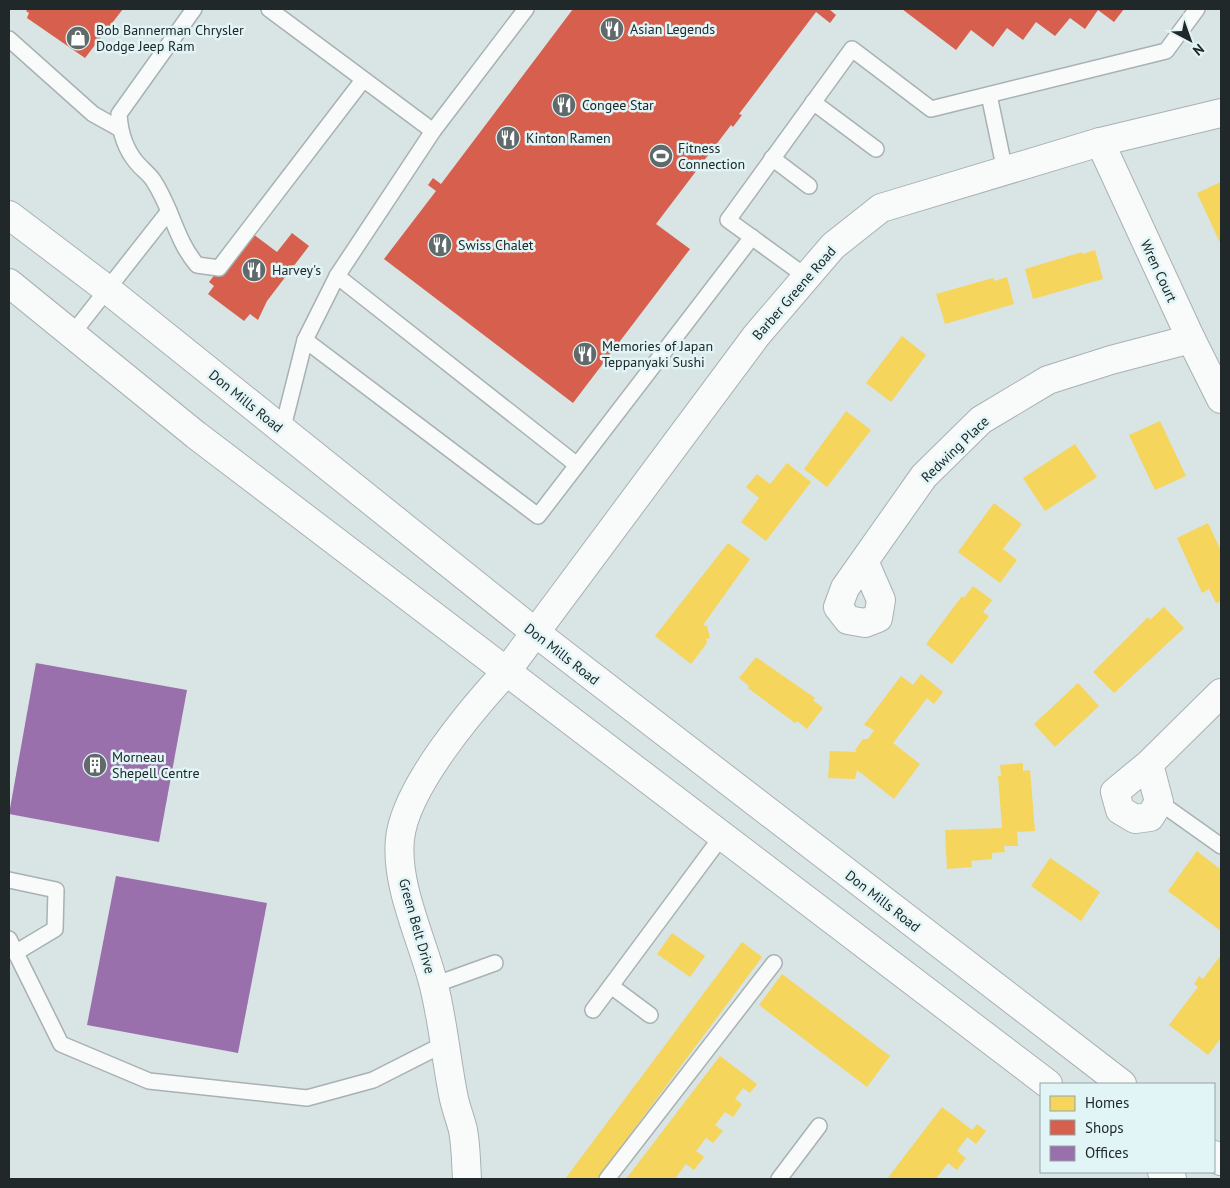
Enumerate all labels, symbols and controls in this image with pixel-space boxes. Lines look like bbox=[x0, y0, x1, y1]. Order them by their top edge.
north arrow bbox=[1165, 15, 1215, 65]
restaurant icon: Asian Legends bbox=[599, 16, 625, 42]
place label: Asian Legends bbox=[630, 20, 715, 38]
place label: Bob Bannerman Chrysler Dodge Jeep Ram bbox=[96, 21, 244, 55]
shop icon: Bob Bannerman Chrysler Dodge Jeep Ram bbox=[65, 25, 91, 51]
text: N bbox=[1189, 40, 1208, 60]
restaurant icon: Congee Star bbox=[551, 92, 577, 118]
place label: Congee Star bbox=[582, 96, 654, 114]
restaurant icon: Kinton Ramen bbox=[495, 125, 521, 151]
place label: Kinton Ramen bbox=[526, 129, 611, 147]
place label: Fitness Connection bbox=[678, 139, 745, 173]
sports icon: Fitness Connection bbox=[648, 143, 674, 169]
restaurant icon: Swiss Chalet bbox=[427, 232, 453, 258]
place label: Swiss Chalet bbox=[458, 236, 534, 254]
street label: Wren Court bbox=[1137, 237, 1181, 305]
street label: Barber Greene Road bbox=[748, 242, 840, 344]
restaurant icon: Harvey's bbox=[241, 257, 267, 283]
place label: Harvey's bbox=[272, 261, 321, 279]
place label: Memories of Japan Teppanyaki Sushi bbox=[602, 337, 713, 371]
restaurant icon: Memories of Japan Teppanyaki Sushi bbox=[572, 341, 598, 367]
street label: Don Mills Road bbox=[205, 366, 287, 436]
street label: Redwing Place bbox=[917, 412, 993, 486]
street label: Don Mills Road bbox=[521, 619, 603, 689]
place label: Morneau Shepell Centre bbox=[112, 748, 200, 782]
building icon: Morneau Shepell Centre bbox=[82, 752, 108, 778]
street label: Don Mills Road bbox=[842, 866, 924, 936]
street label: Green Belt Drive bbox=[395, 876, 439, 976]
legend bbox=[1040, 1083, 1215, 1173]
text: Homes bbox=[1085, 1093, 1129, 1112]
text: Shops bbox=[1085, 1118, 1124, 1137]
text: Offices bbox=[1085, 1143, 1129, 1162]

